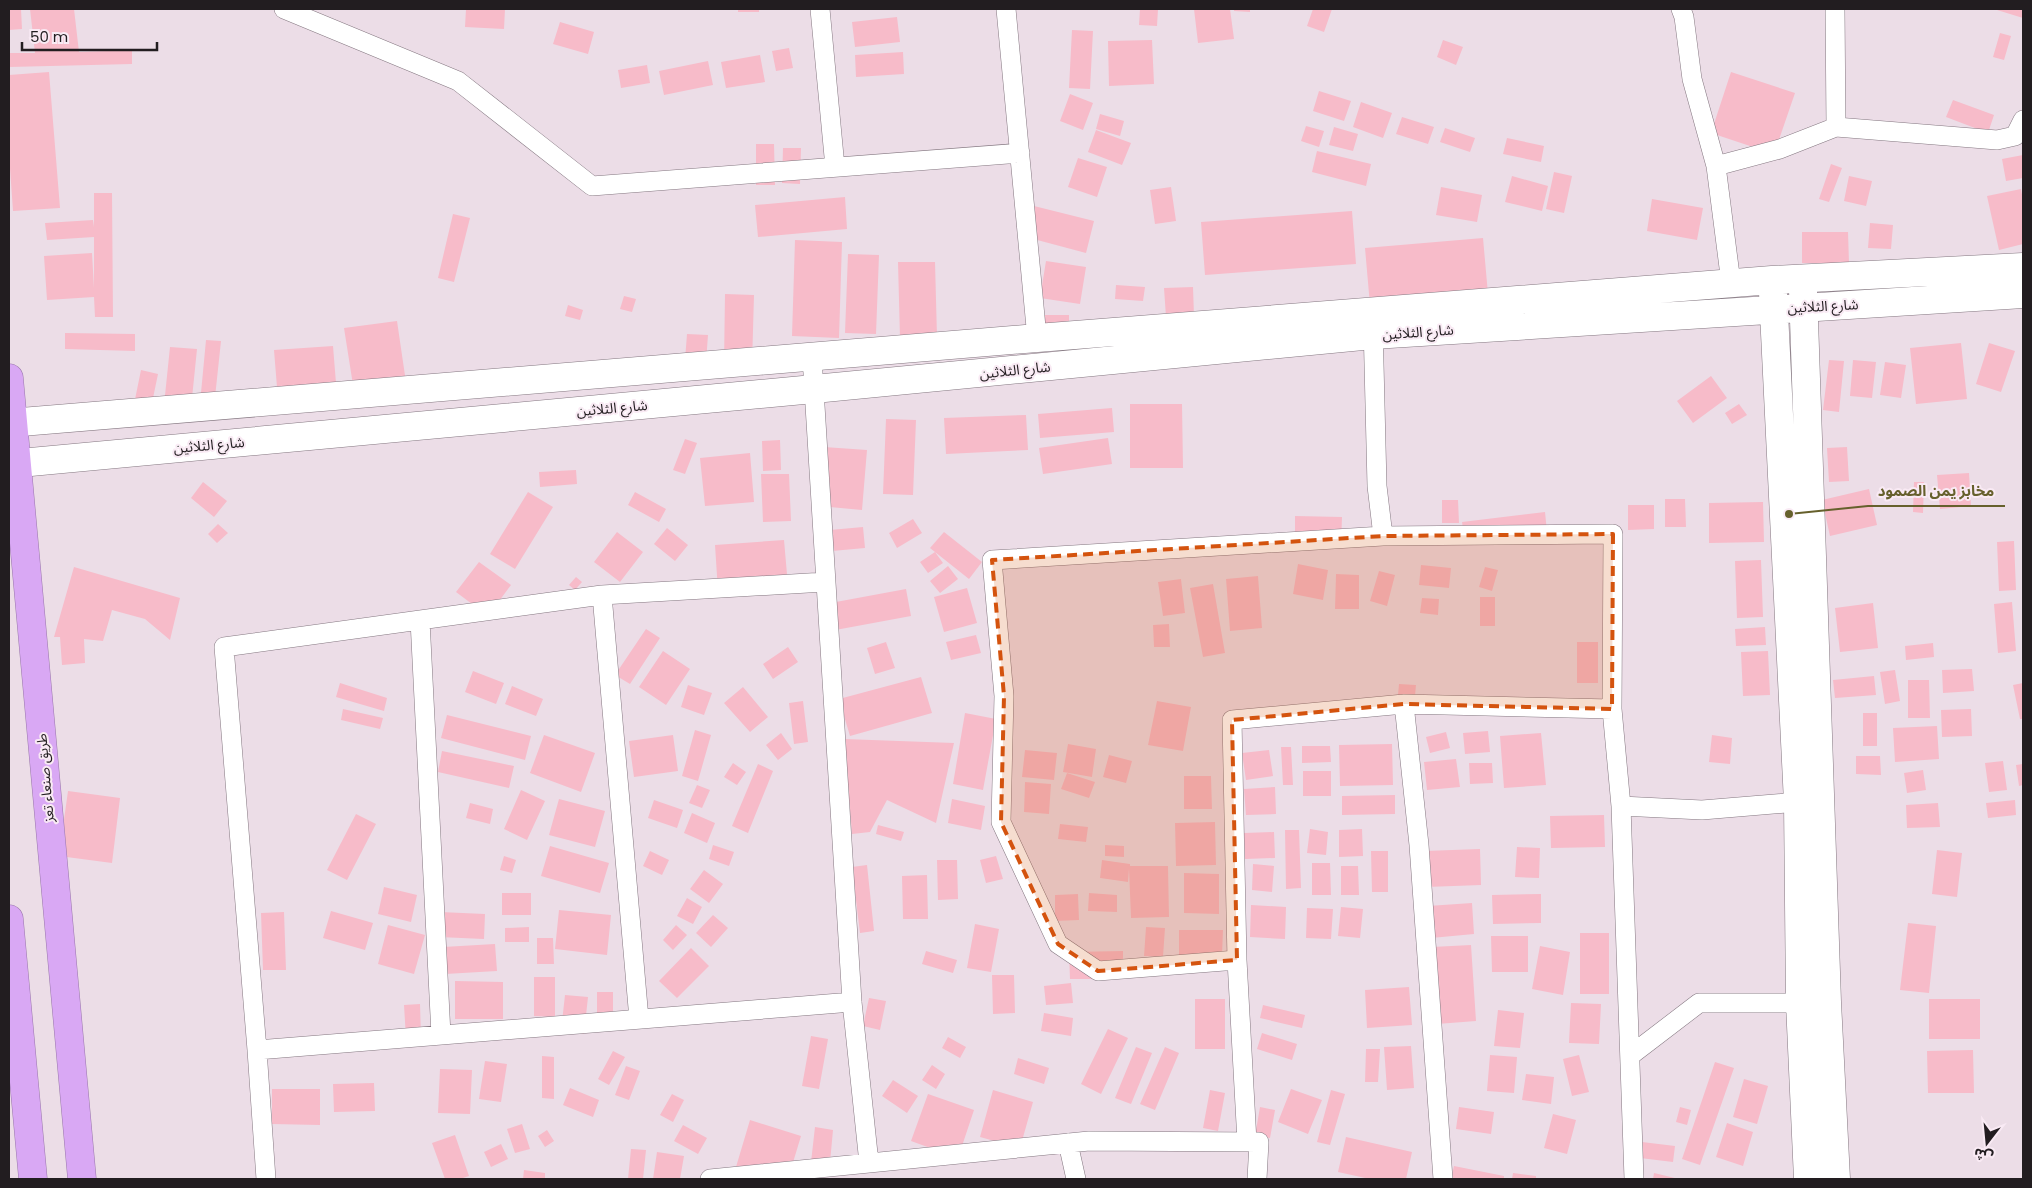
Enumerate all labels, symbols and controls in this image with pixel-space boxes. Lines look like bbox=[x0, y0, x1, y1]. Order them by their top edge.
scale bar bbox=[22, 20, 158, 52]
text: 50 m bbox=[30, 26, 68, 47]
street label: شارع الثلاثين bbox=[1787, 294, 1859, 319]
street label: شارع الثلاثين bbox=[1382, 320, 1454, 345]
street label: شارع الثلاثين bbox=[979, 356, 1052, 385]
street label: شارع الثلاثين bbox=[576, 395, 648, 422]
street label: شارع الثلاثين bbox=[173, 432, 245, 459]
callout: مخابز يمن الصمود bbox=[1868, 476, 2005, 506]
text: مخابز يمن الصمود bbox=[1878, 480, 1994, 501]
street label: طريق صنعاء تعز bbox=[31, 733, 59, 824]
north arrow bbox=[1962, 1118, 2012, 1168]
text: ش bbox=[1971, 1143, 1995, 1168]

